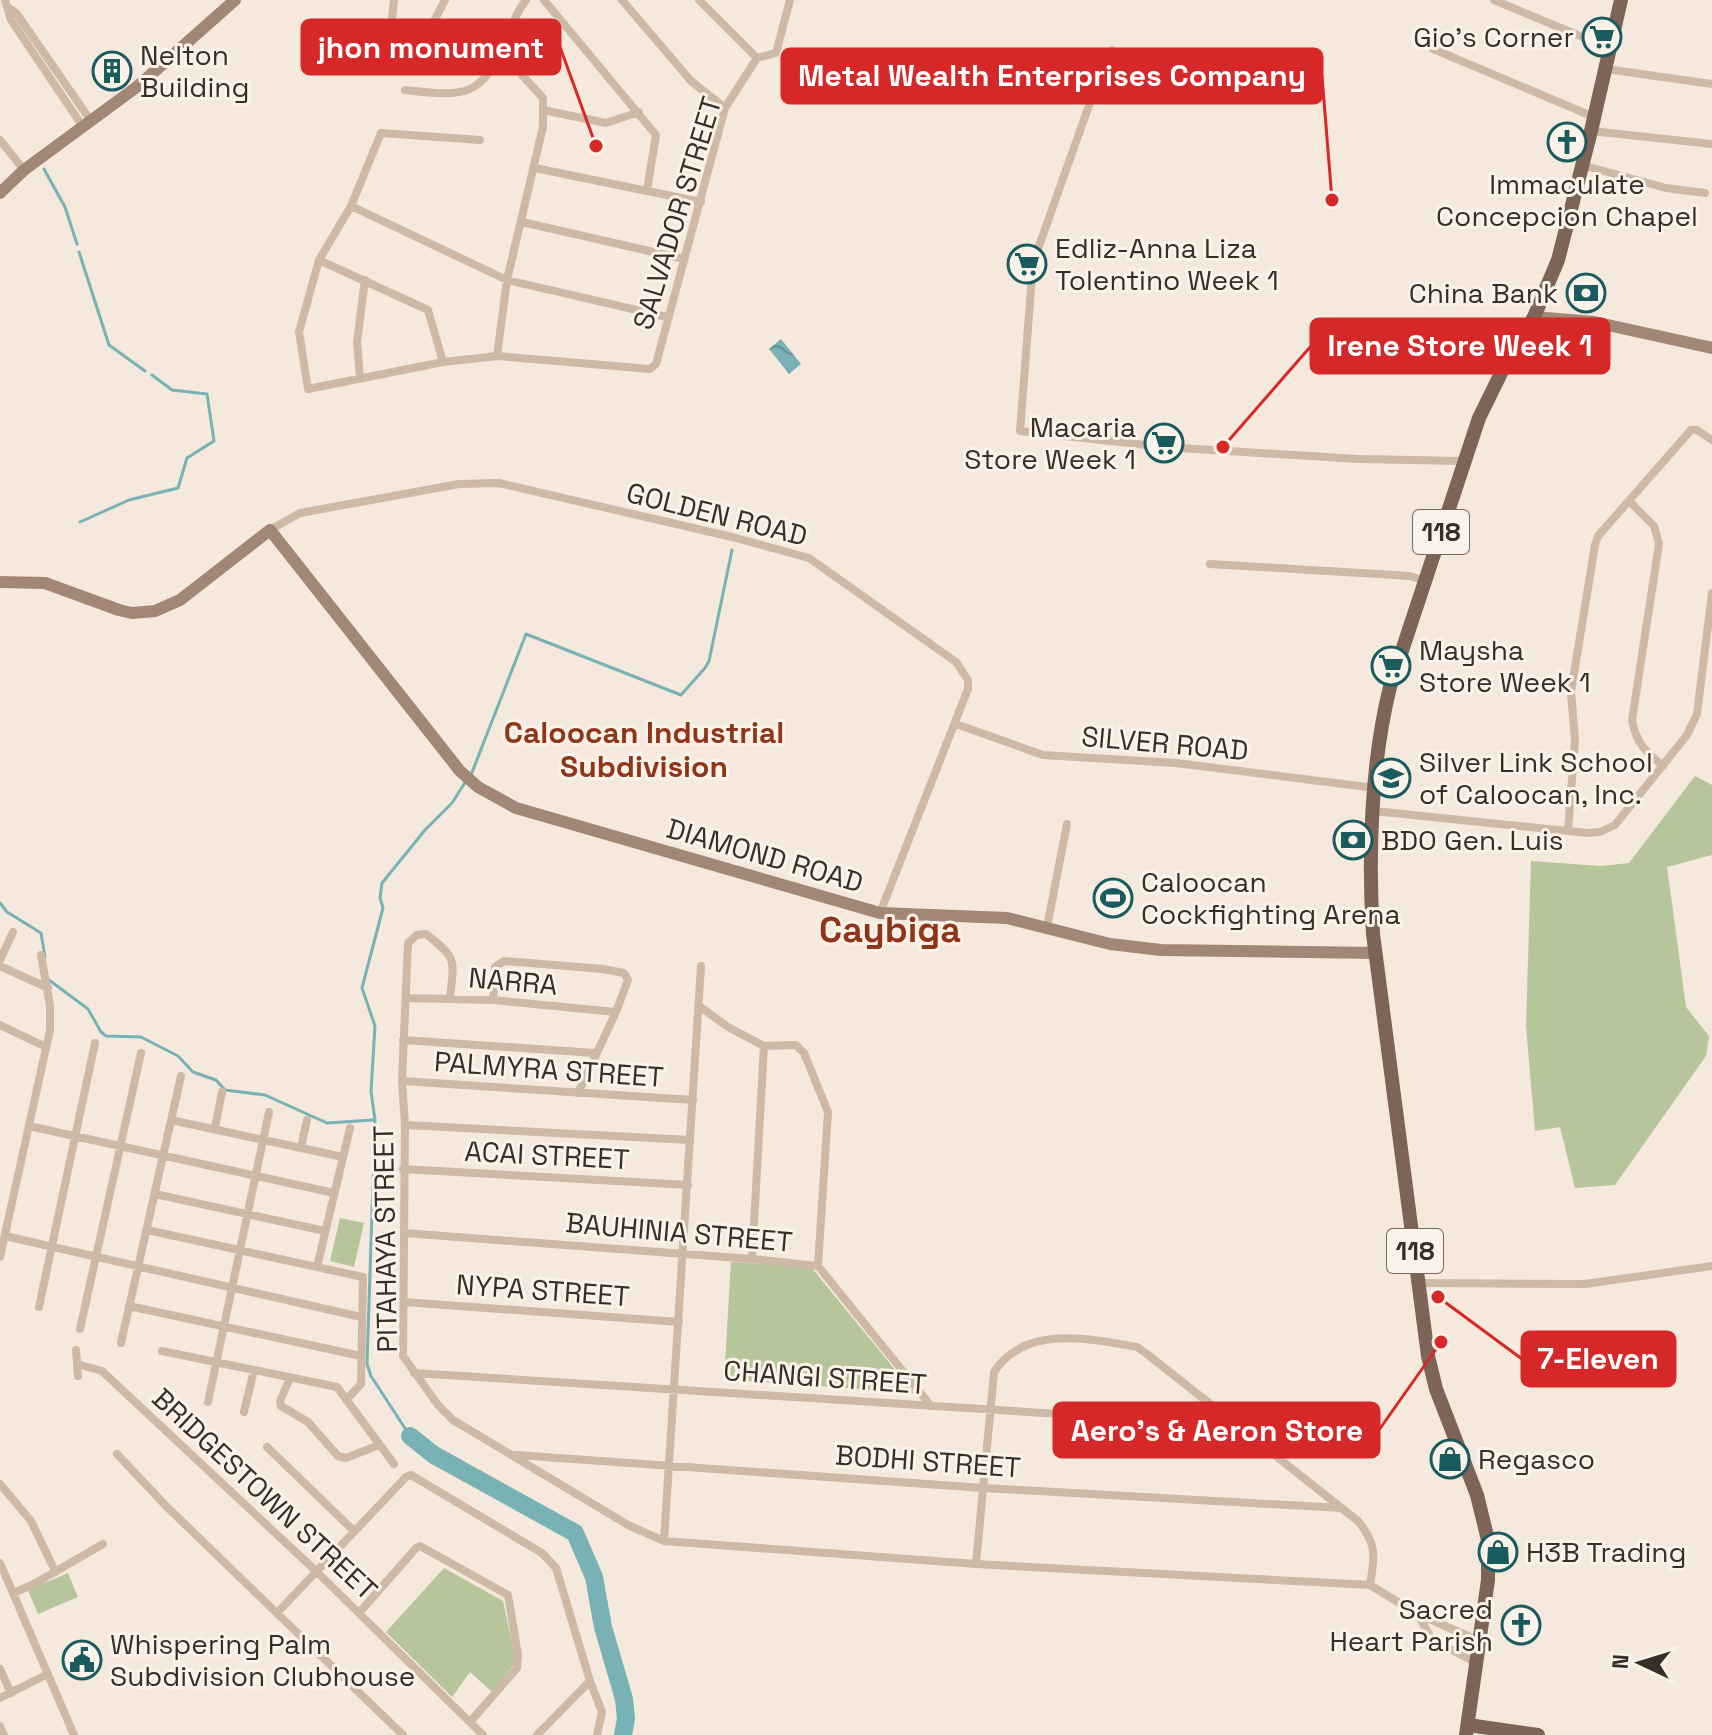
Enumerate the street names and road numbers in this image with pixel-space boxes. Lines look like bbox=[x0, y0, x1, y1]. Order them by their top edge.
street label: SALVADOR STREET bbox=[624, 92, 730, 334]
street label: GOLDEN ROAD bbox=[623, 474, 811, 554]
road number: 118 bbox=[1413, 510, 1469, 554]
street label: SILVER ROAD bbox=[1080, 718, 1250, 768]
street label: DIAMOND ROAD bbox=[663, 810, 867, 900]
street label: NARRA bbox=[467, 959, 559, 1003]
street label: PALMYRA STREET bbox=[433, 1043, 665, 1095]
street label: PITAHAYA STREET bbox=[365, 1125, 405, 1353]
street label: ACAI STREET bbox=[464, 1133, 630, 1177]
street label: BAUHINIA STREET bbox=[564, 1204, 794, 1260]
road number: 118 bbox=[1387, 1229, 1443, 1273]
street label: NYPA STREET bbox=[455, 1266, 631, 1314]
street label: CHANGI STREET bbox=[722, 1352, 928, 1402]
street label: BRIDGESTOWN STREET bbox=[145, 1380, 385, 1608]
street label: BODHI STREET bbox=[834, 1437, 1022, 1485]

